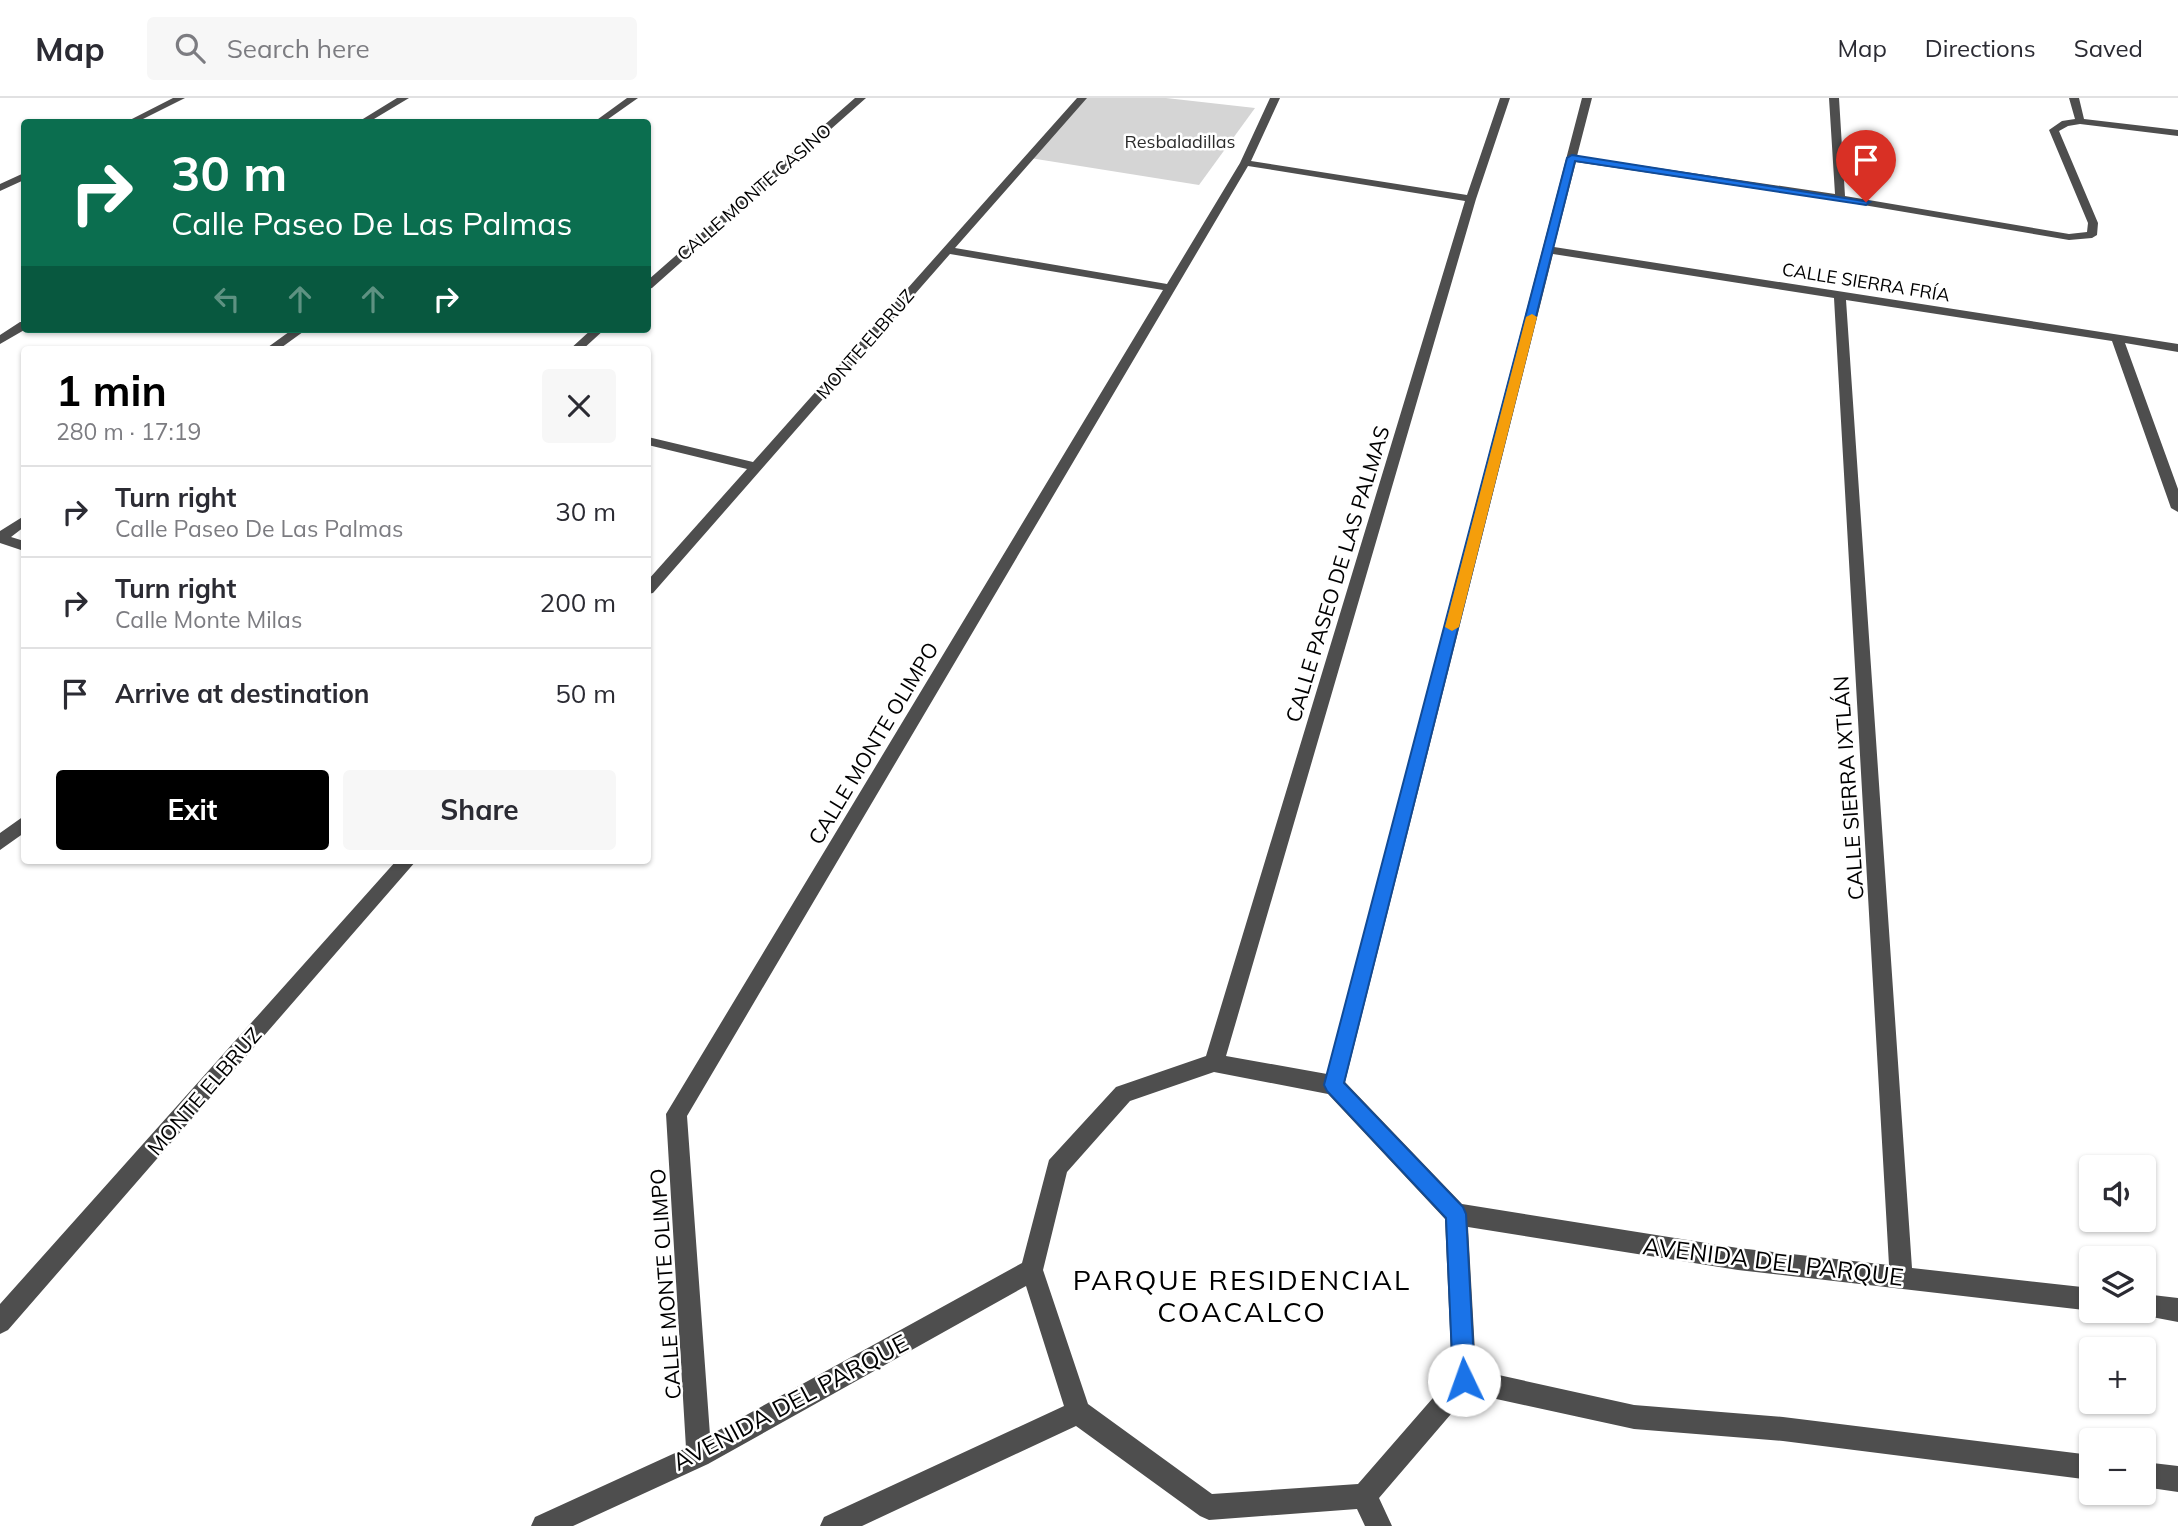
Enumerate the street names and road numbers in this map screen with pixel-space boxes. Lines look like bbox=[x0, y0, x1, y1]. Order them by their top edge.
street label: CALLE MONTE CASINO bbox=[672, 119, 836, 265]
street label: CALLE SIERRA FRÍA bbox=[1780, 257, 1952, 307]
street label: MONTE ELBRUZ bbox=[811, 284, 919, 404]
street label: CALLE PASEO DE LAS PALMAS bbox=[1279, 423, 1395, 725]
street label: CALLE MONTE OLIMPO bbox=[802, 637, 944, 849]
street label: CALLE SIERRA IXTLÁN bbox=[1827, 675, 1869, 901]
street label: MONTE ELBRUZ bbox=[141, 1022, 267, 1160]
street label: CALLE MONTE OLIMPO bbox=[644, 1168, 686, 1400]
street label: AVENIDA DEL PARQUE bbox=[1641, 1230, 1905, 1292]
street label: AVENIDA DEL PARQUE bbox=[667, 1327, 913, 1477]

